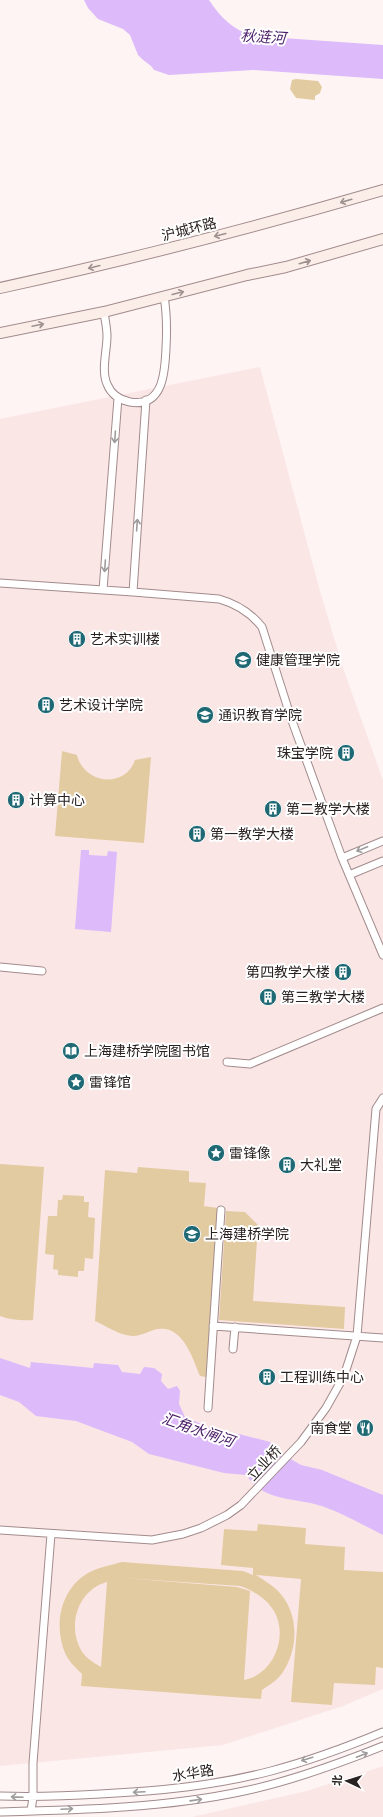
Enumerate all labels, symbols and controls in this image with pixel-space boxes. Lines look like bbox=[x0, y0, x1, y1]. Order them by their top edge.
water label: 秋涟河 bbox=[240, 24, 289, 50]
one-way arrow bbox=[339, 198, 352, 205]
street label: 沪城环路 bbox=[159, 213, 219, 245]
one-way arrow bbox=[214, 232, 227, 240]
one-way arrow bbox=[298, 258, 311, 265]
one-way arrow bbox=[88, 264, 101, 271]
one-way arrow bbox=[172, 288, 185, 296]
one-way arrow bbox=[31, 321, 44, 329]
one-way arrow bbox=[111, 430, 118, 443]
one-way arrow bbox=[134, 519, 141, 532]
one-way arrow bbox=[102, 559, 109, 572]
building icon: 艺术实训楼 bbox=[67, 629, 87, 649]
place label: 艺术实训楼 bbox=[90, 629, 160, 649]
school or university icon: 健康管理学院 bbox=[233, 650, 253, 670]
place label: 健康管理学院 bbox=[256, 650, 340, 670]
building icon: 艺术设计学院 bbox=[36, 695, 56, 715]
place label: 艺术设计学院 bbox=[59, 695, 143, 715]
school or university icon: 通识教育学院 bbox=[195, 705, 215, 725]
place label: 通识教育学院 bbox=[218, 705, 302, 725]
place label: 珠宝学院 bbox=[277, 743, 333, 763]
building icon: 珠宝学院 bbox=[336, 743, 356, 763]
building icon: 计算中心 bbox=[6, 790, 26, 810]
place label: 计算中心 bbox=[29, 790, 85, 810]
building icon: 第二教学大楼 bbox=[263, 799, 283, 819]
place label: 第二教学大楼 bbox=[286, 799, 370, 819]
building icon: 第一教学大楼 bbox=[187, 824, 207, 844]
place label: 第一教学大楼 bbox=[210, 824, 294, 844]
one-way arrow bbox=[357, 846, 369, 854]
place label: 第四教学大楼 bbox=[246, 962, 330, 982]
building icon: 第四教学大楼 bbox=[333, 962, 353, 982]
building icon: 第三教学大楼 bbox=[258, 987, 278, 1007]
place label: 第三教学大楼 bbox=[281, 987, 365, 1007]
library icon: 上海建桥学院图书馆 bbox=[61, 1041, 81, 1061]
place label: 上海建桥学院图书馆 bbox=[84, 1041, 210, 1061]
place icon: 雷锋馆 bbox=[66, 1072, 86, 1092]
place label: 雷锋馆 bbox=[89, 1072, 131, 1092]
place icon: 雷锋像 bbox=[206, 1143, 226, 1163]
place label: 雷锋像 bbox=[229, 1143, 271, 1163]
building icon: 大礼堂 bbox=[277, 1155, 297, 1175]
place label: 大礼堂 bbox=[300, 1155, 342, 1175]
school or university icon: 上海建桥学院 bbox=[182, 1224, 202, 1244]
place label: 上海建桥学院 bbox=[205, 1224, 289, 1244]
building icon: 工程训练中心 bbox=[257, 1367, 277, 1387]
place label: 工程训练中心 bbox=[280, 1367, 364, 1387]
water label: 汇角水闸河 bbox=[159, 1407, 240, 1454]
place label: 南食堂 bbox=[310, 1418, 352, 1438]
restaurant icon: 南食堂 bbox=[355, 1418, 375, 1438]
street label: 立业桥 bbox=[242, 1441, 286, 1485]
one-way arrow bbox=[356, 1750, 368, 1758]
one-way arrow bbox=[300, 1756, 313, 1763]
street label: 水华路 bbox=[171, 1760, 215, 1786]
north arrow bbox=[327, 1761, 367, 1801]
text: 北 bbox=[329, 1774, 345, 1786]
one-way arrow bbox=[133, 1788, 146, 1796]
one-way arrow bbox=[11, 1793, 24, 1800]
one-way arrow bbox=[190, 1796, 203, 1804]
one-way arrow bbox=[60, 1806, 73, 1813]

